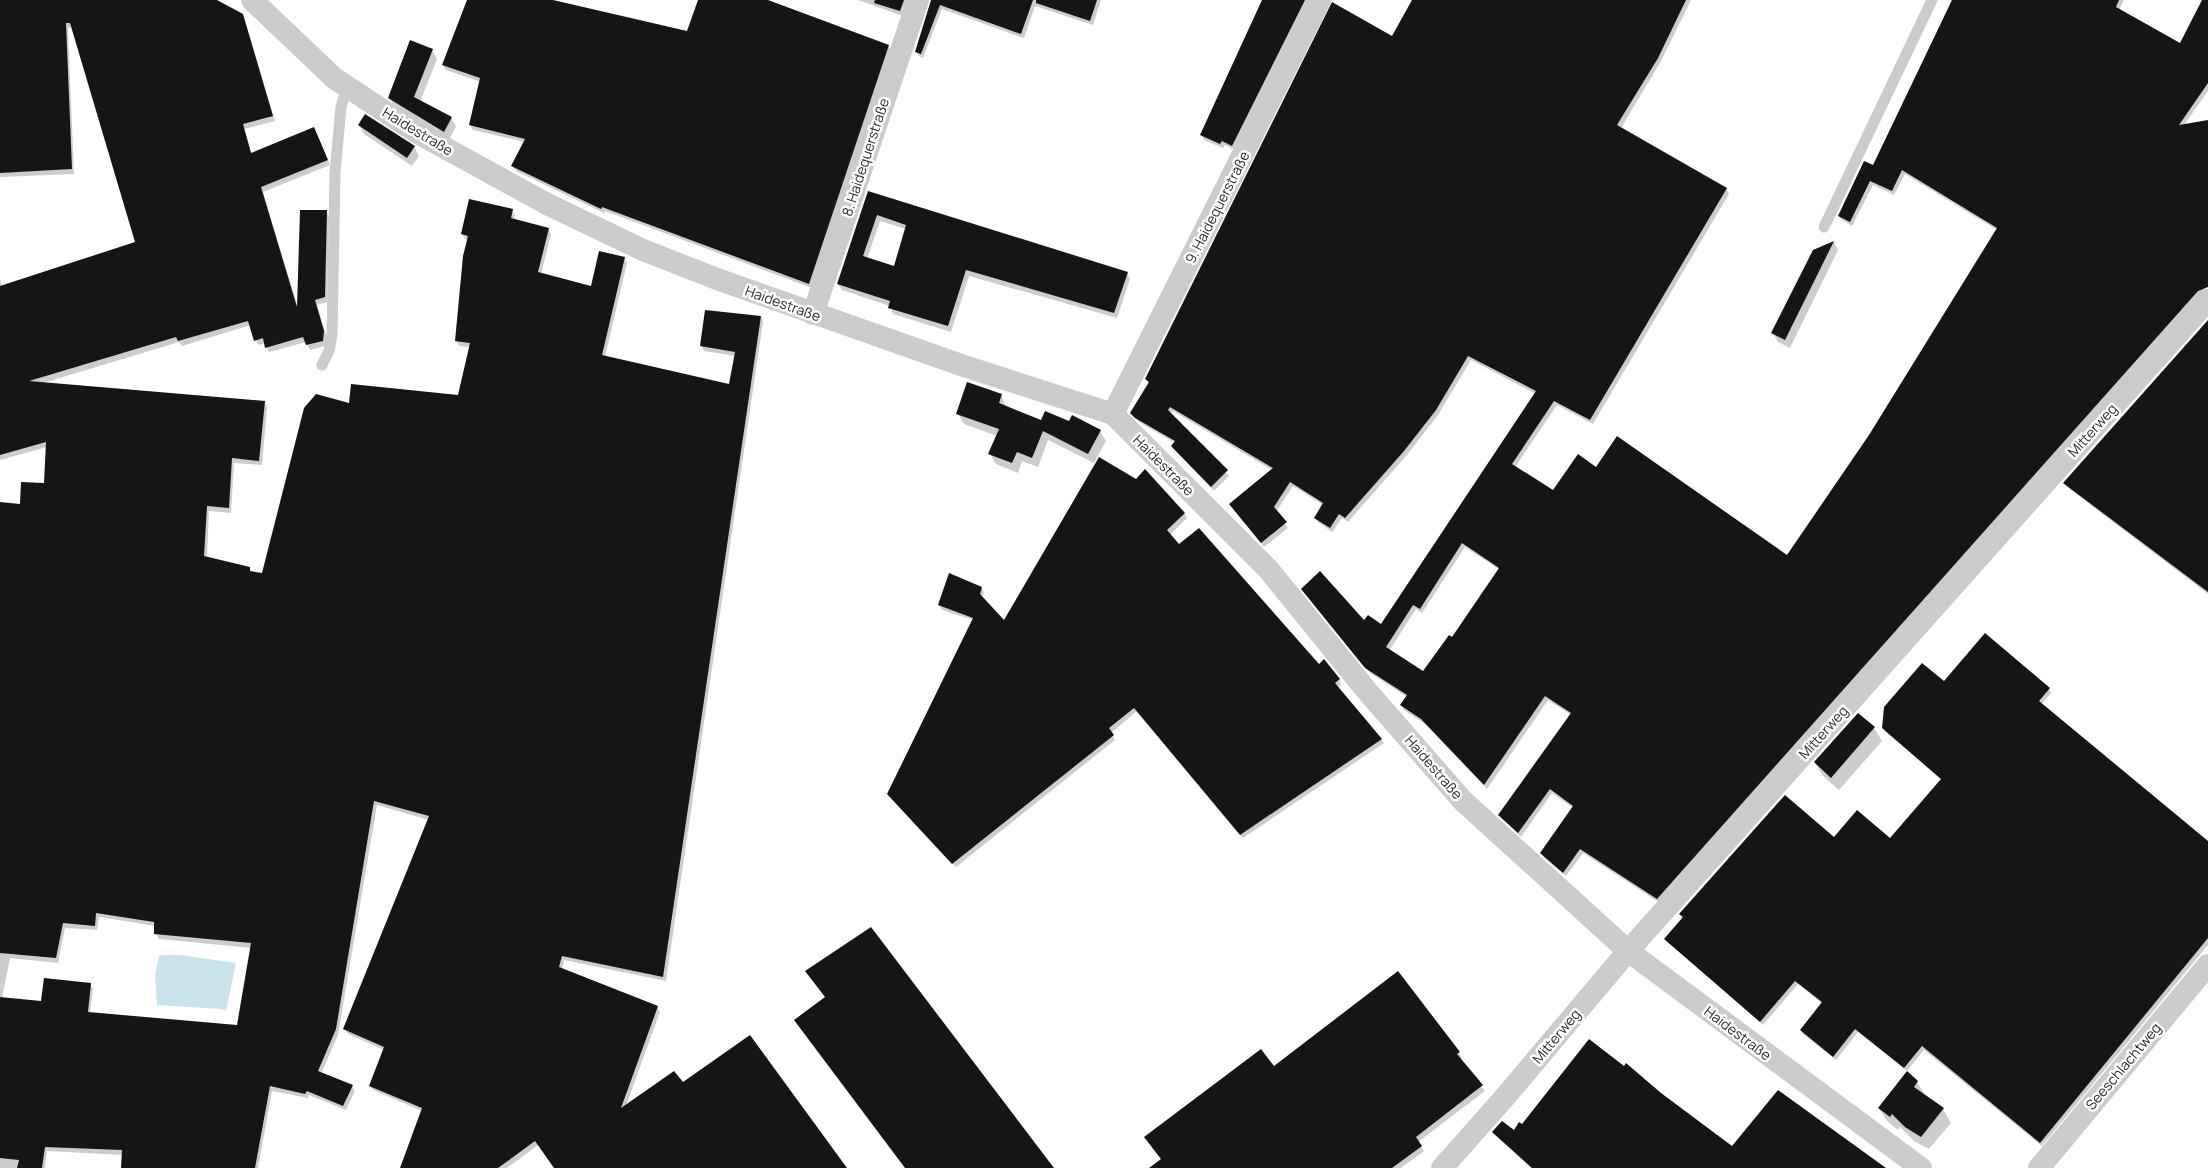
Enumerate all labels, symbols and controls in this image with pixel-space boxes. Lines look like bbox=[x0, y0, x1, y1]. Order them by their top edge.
street label: 8. Haidequerstraße bbox=[837, 95, 893, 219]
street label: Haidestraße bbox=[379, 102, 457, 160]
street label: 9. Haidequerstraße bbox=[1181, 148, 1253, 266]
street label: Haidestraße bbox=[743, 281, 823, 325]
street label: Mitterweg bbox=[2063, 399, 2121, 461]
street label: Haidestraße bbox=[1129, 430, 1199, 500]
street label: Mitterweg bbox=[1794, 701, 1852, 763]
street label: Haidestraße bbox=[1401, 731, 1467, 803]
street label: Haidestraße bbox=[1701, 1002, 1775, 1064]
street label: Mitterweg bbox=[1528, 1005, 1584, 1067]
street label: Seeschlachtweg bbox=[2081, 1018, 2165, 1114]

